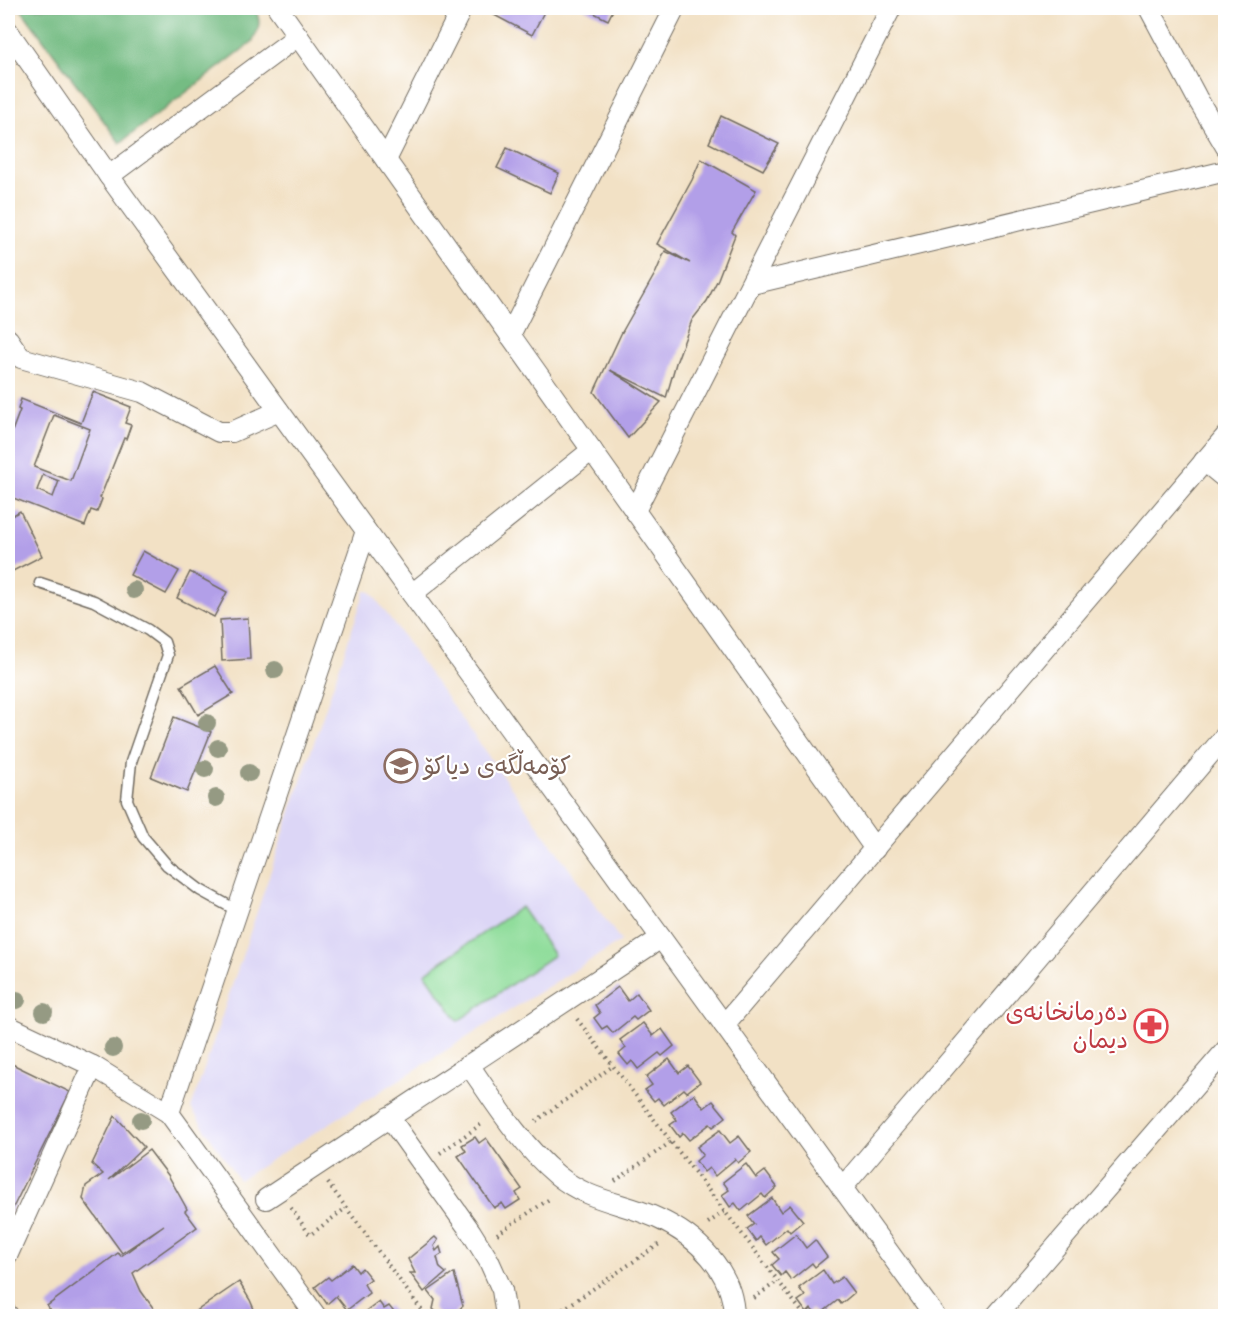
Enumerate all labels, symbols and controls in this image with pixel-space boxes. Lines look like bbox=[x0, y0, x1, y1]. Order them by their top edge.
school or university icon: کۆمەڵگەی دیاکۆ bbox=[383, 748, 419, 784]
place label: کۆمەڵگەی دیاکۆ bbox=[422, 749, 571, 783]
place label: دەرمانخانەی دیمان bbox=[1006, 998, 1128, 1057]
pharmacy icon: دەرمانخانەی دیمان bbox=[1133, 1008, 1169, 1044]

